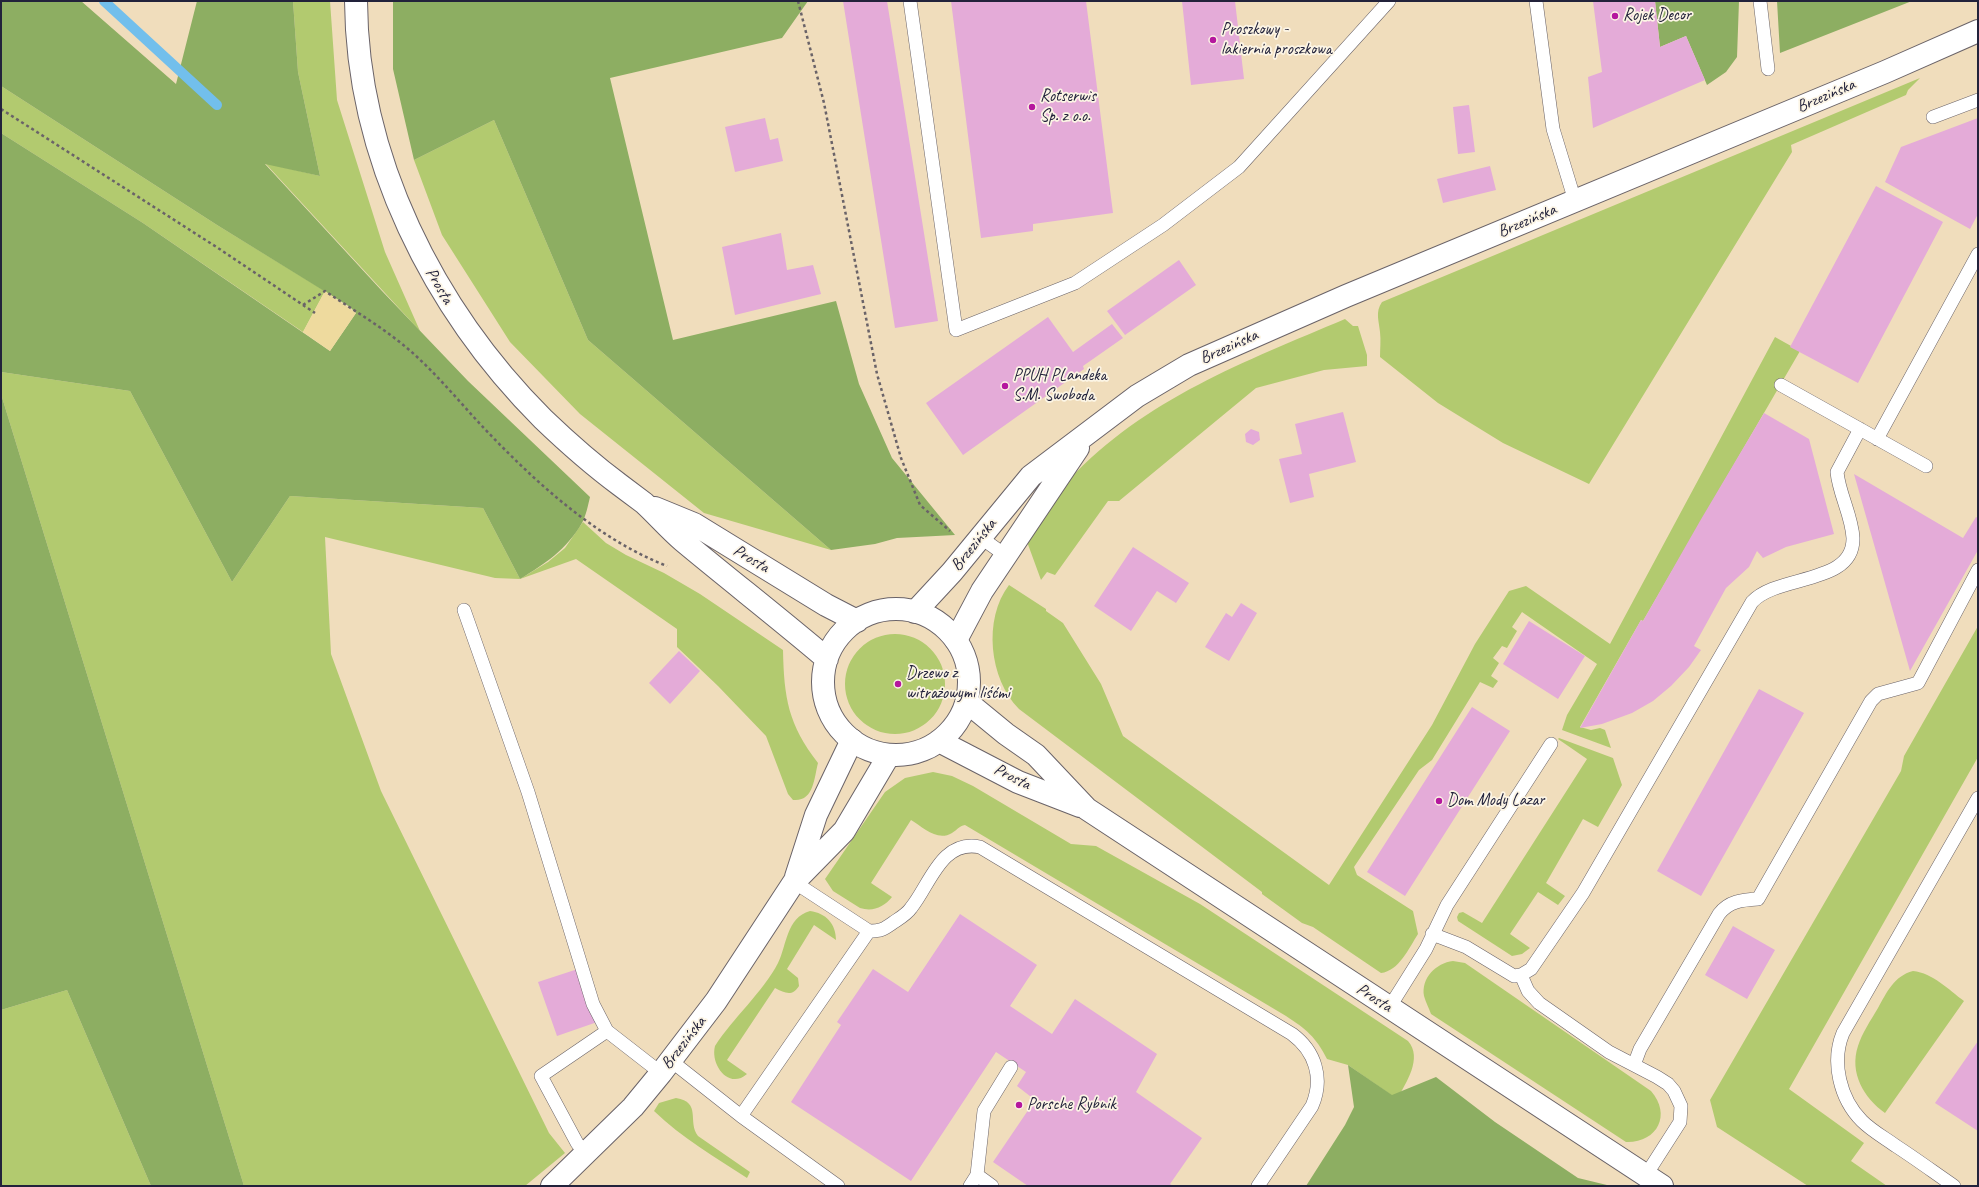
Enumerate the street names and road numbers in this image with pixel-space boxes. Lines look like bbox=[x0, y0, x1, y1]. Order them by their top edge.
street label: Brzezińska bbox=[1794, 75, 1858, 117]
street label: Brzezińska bbox=[1495, 200, 1559, 242]
street label: Prosta bbox=[421, 264, 457, 308]
street label: Brzezińska bbox=[1197, 325, 1261, 369]
street label: Brzezińska bbox=[947, 515, 1001, 575]
street label: Prosta bbox=[729, 540, 773, 578]
street label: Prosta bbox=[990, 759, 1034, 795]
street label: Prosta bbox=[1352, 979, 1396, 1017]
street label: Brzezińska bbox=[657, 1013, 711, 1073]

